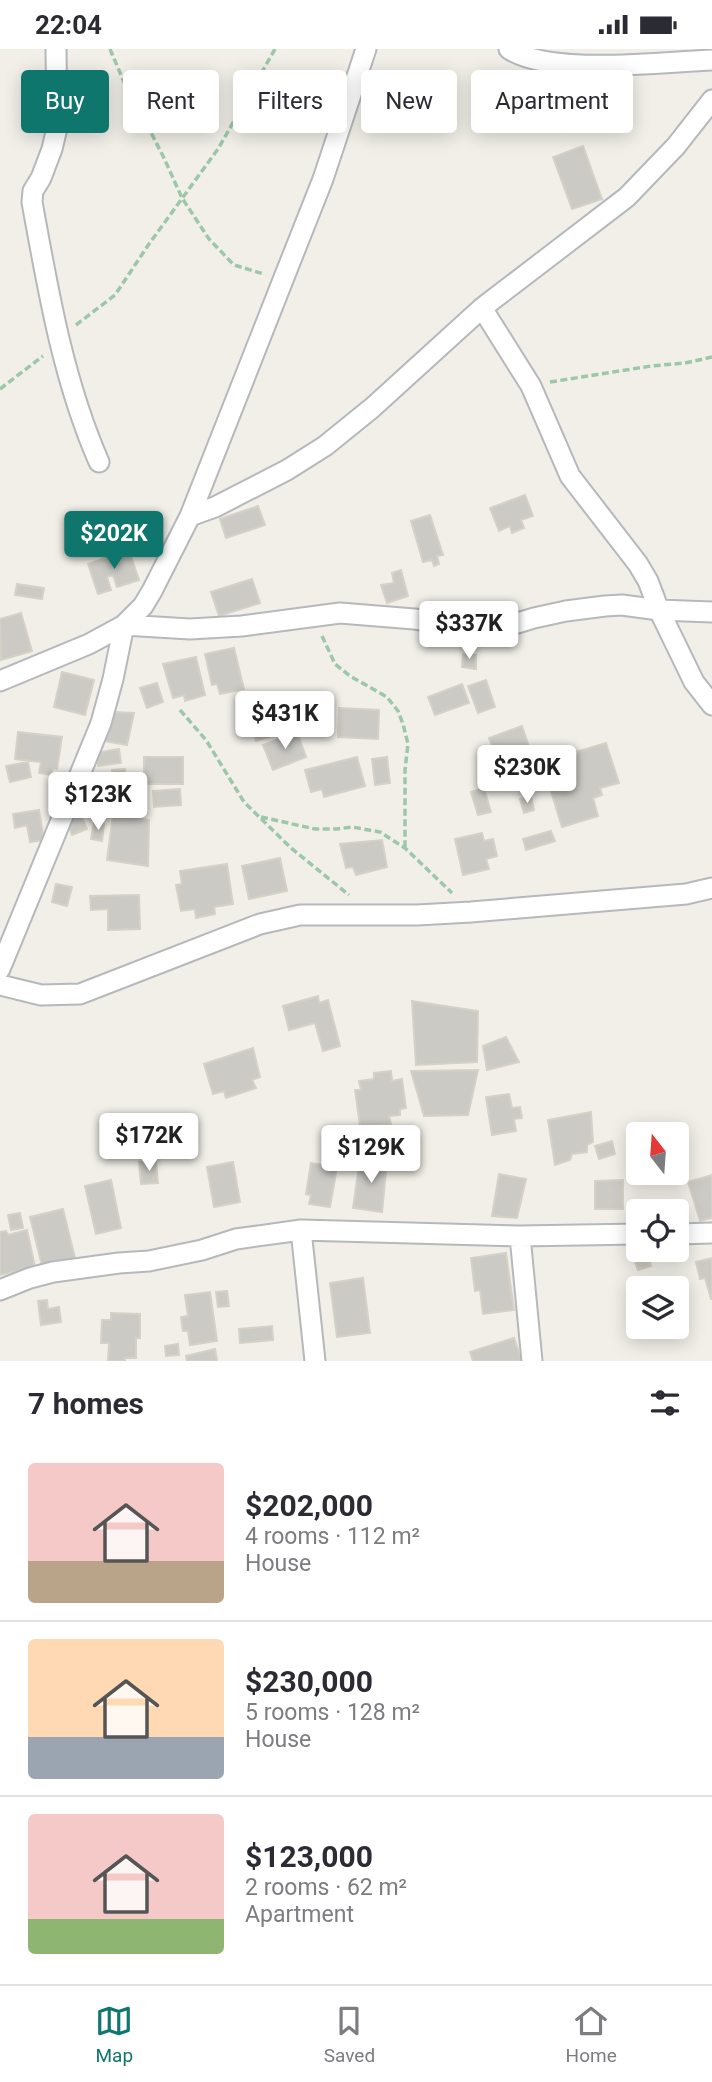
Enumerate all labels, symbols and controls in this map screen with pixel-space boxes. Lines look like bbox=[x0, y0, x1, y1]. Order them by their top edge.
text: 22:04 bbox=[35, 10, 102, 40]
chip: Buy bbox=[21, 70, 109, 133]
chip: Rent bbox=[123, 70, 219, 133]
chip: Filters bbox=[233, 70, 347, 133]
chip: New bbox=[361, 70, 457, 133]
chip: Apartment bbox=[471, 70, 633, 133]
pin: $202K bbox=[65, 511, 163, 571]
text: $202K bbox=[80, 520, 148, 547]
pin: $337K bbox=[420, 601, 518, 661]
text: $337K bbox=[435, 610, 503, 637]
pin: $431K bbox=[236, 691, 334, 751]
text: $431K bbox=[251, 700, 319, 727]
pin: $230K bbox=[478, 745, 576, 805]
text: $230K bbox=[493, 754, 561, 781]
pin: $123K bbox=[49, 773, 147, 832]
text: $123K bbox=[64, 781, 132, 808]
pin: $172K bbox=[100, 1113, 198, 1173]
text: $172K bbox=[115, 1122, 183, 1149]
north arrow bbox=[626, 1122, 690, 1185]
map controls bbox=[626, 1122, 689, 1339]
pin: $129K bbox=[322, 1125, 420, 1185]
text: $129K bbox=[337, 1134, 405, 1161]
button: locate bbox=[626, 1199, 689, 1262]
button: layers bbox=[626, 1276, 689, 1339]
icon: filters bbox=[646, 1384, 684, 1422]
text: 7 homes bbox=[28, 1386, 144, 1421]
text: $202,000 bbox=[245, 1488, 373, 1523]
icon: home bbox=[84, 1491, 168, 1575]
text: 4 rooms · 112 m² bbox=[245, 1523, 420, 1550]
text: House bbox=[245, 1550, 311, 1577]
text: $230,000 bbox=[245, 1664, 373, 1699]
icon: home bbox=[84, 1667, 168, 1751]
text: 5 rooms · 128 m² bbox=[245, 1699, 420, 1726]
text: House bbox=[245, 1726, 311, 1753]
text: $123,000 bbox=[245, 1839, 373, 1874]
icon: home bbox=[84, 1842, 168, 1926]
text: 2 rooms · 62 m² bbox=[245, 1874, 407, 1901]
text: Apartment bbox=[245, 1901, 354, 1928]
tab: Map bbox=[95, 2002, 133, 2067]
tab: Saved bbox=[324, 2002, 375, 2067]
tab: Home bbox=[566, 2002, 617, 2067]

